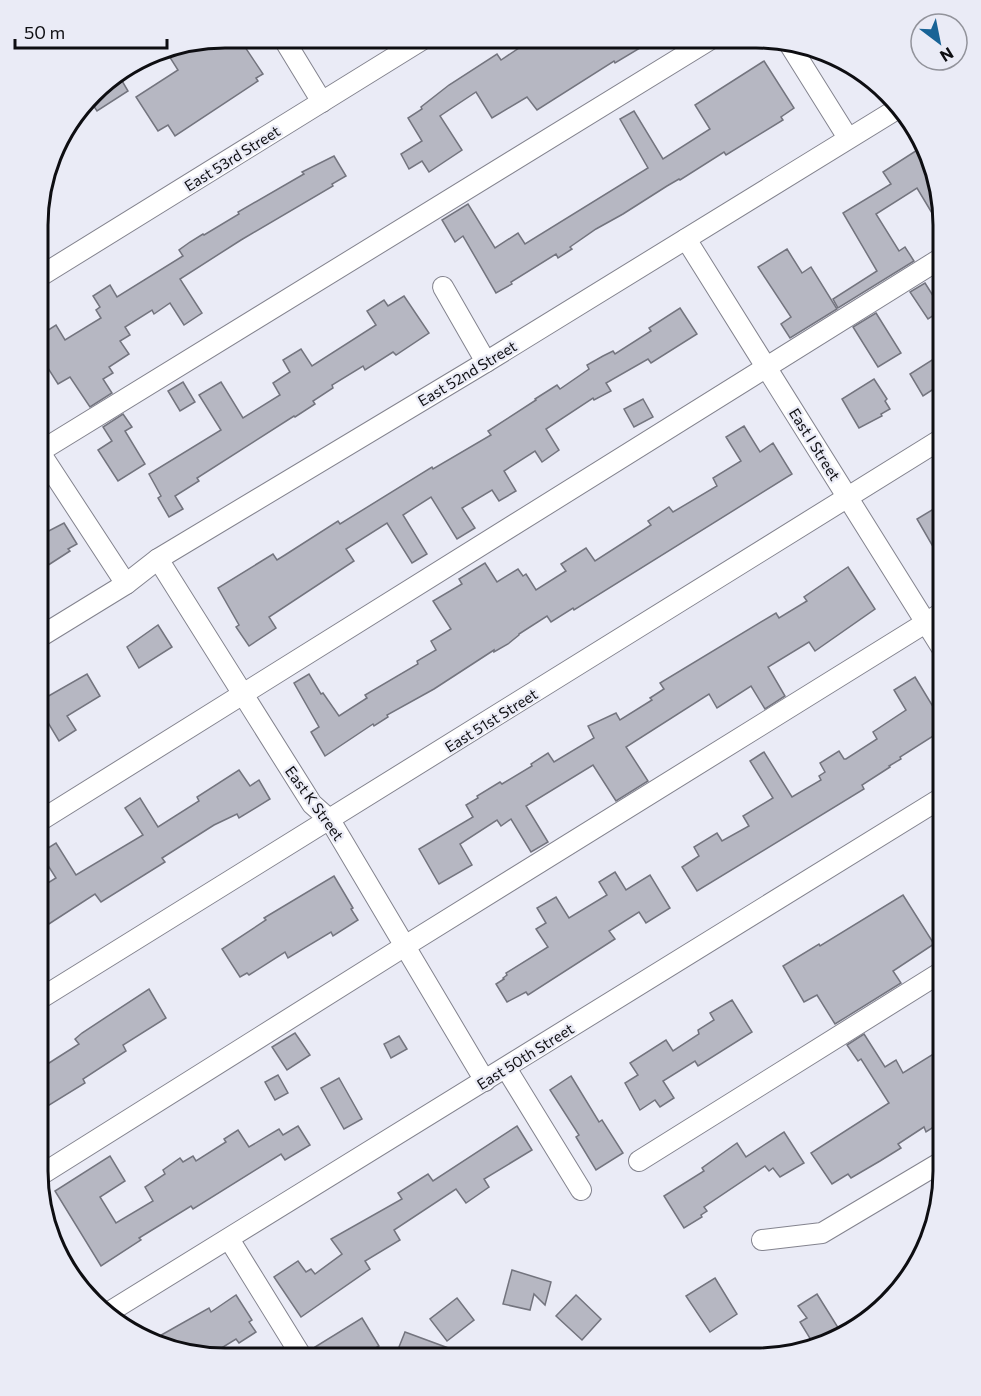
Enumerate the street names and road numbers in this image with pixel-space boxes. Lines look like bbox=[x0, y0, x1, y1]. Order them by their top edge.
street label: East 53rd Street bbox=[181, 121, 283, 195]
street label: East 52nd Street bbox=[414, 336, 520, 410]
street label: East I Street bbox=[786, 404, 844, 484]
street label: East 51st Street bbox=[441, 684, 541, 756]
street label: East K Street bbox=[282, 762, 348, 844]
street label: East 50th Street bbox=[473, 1019, 577, 1093]

